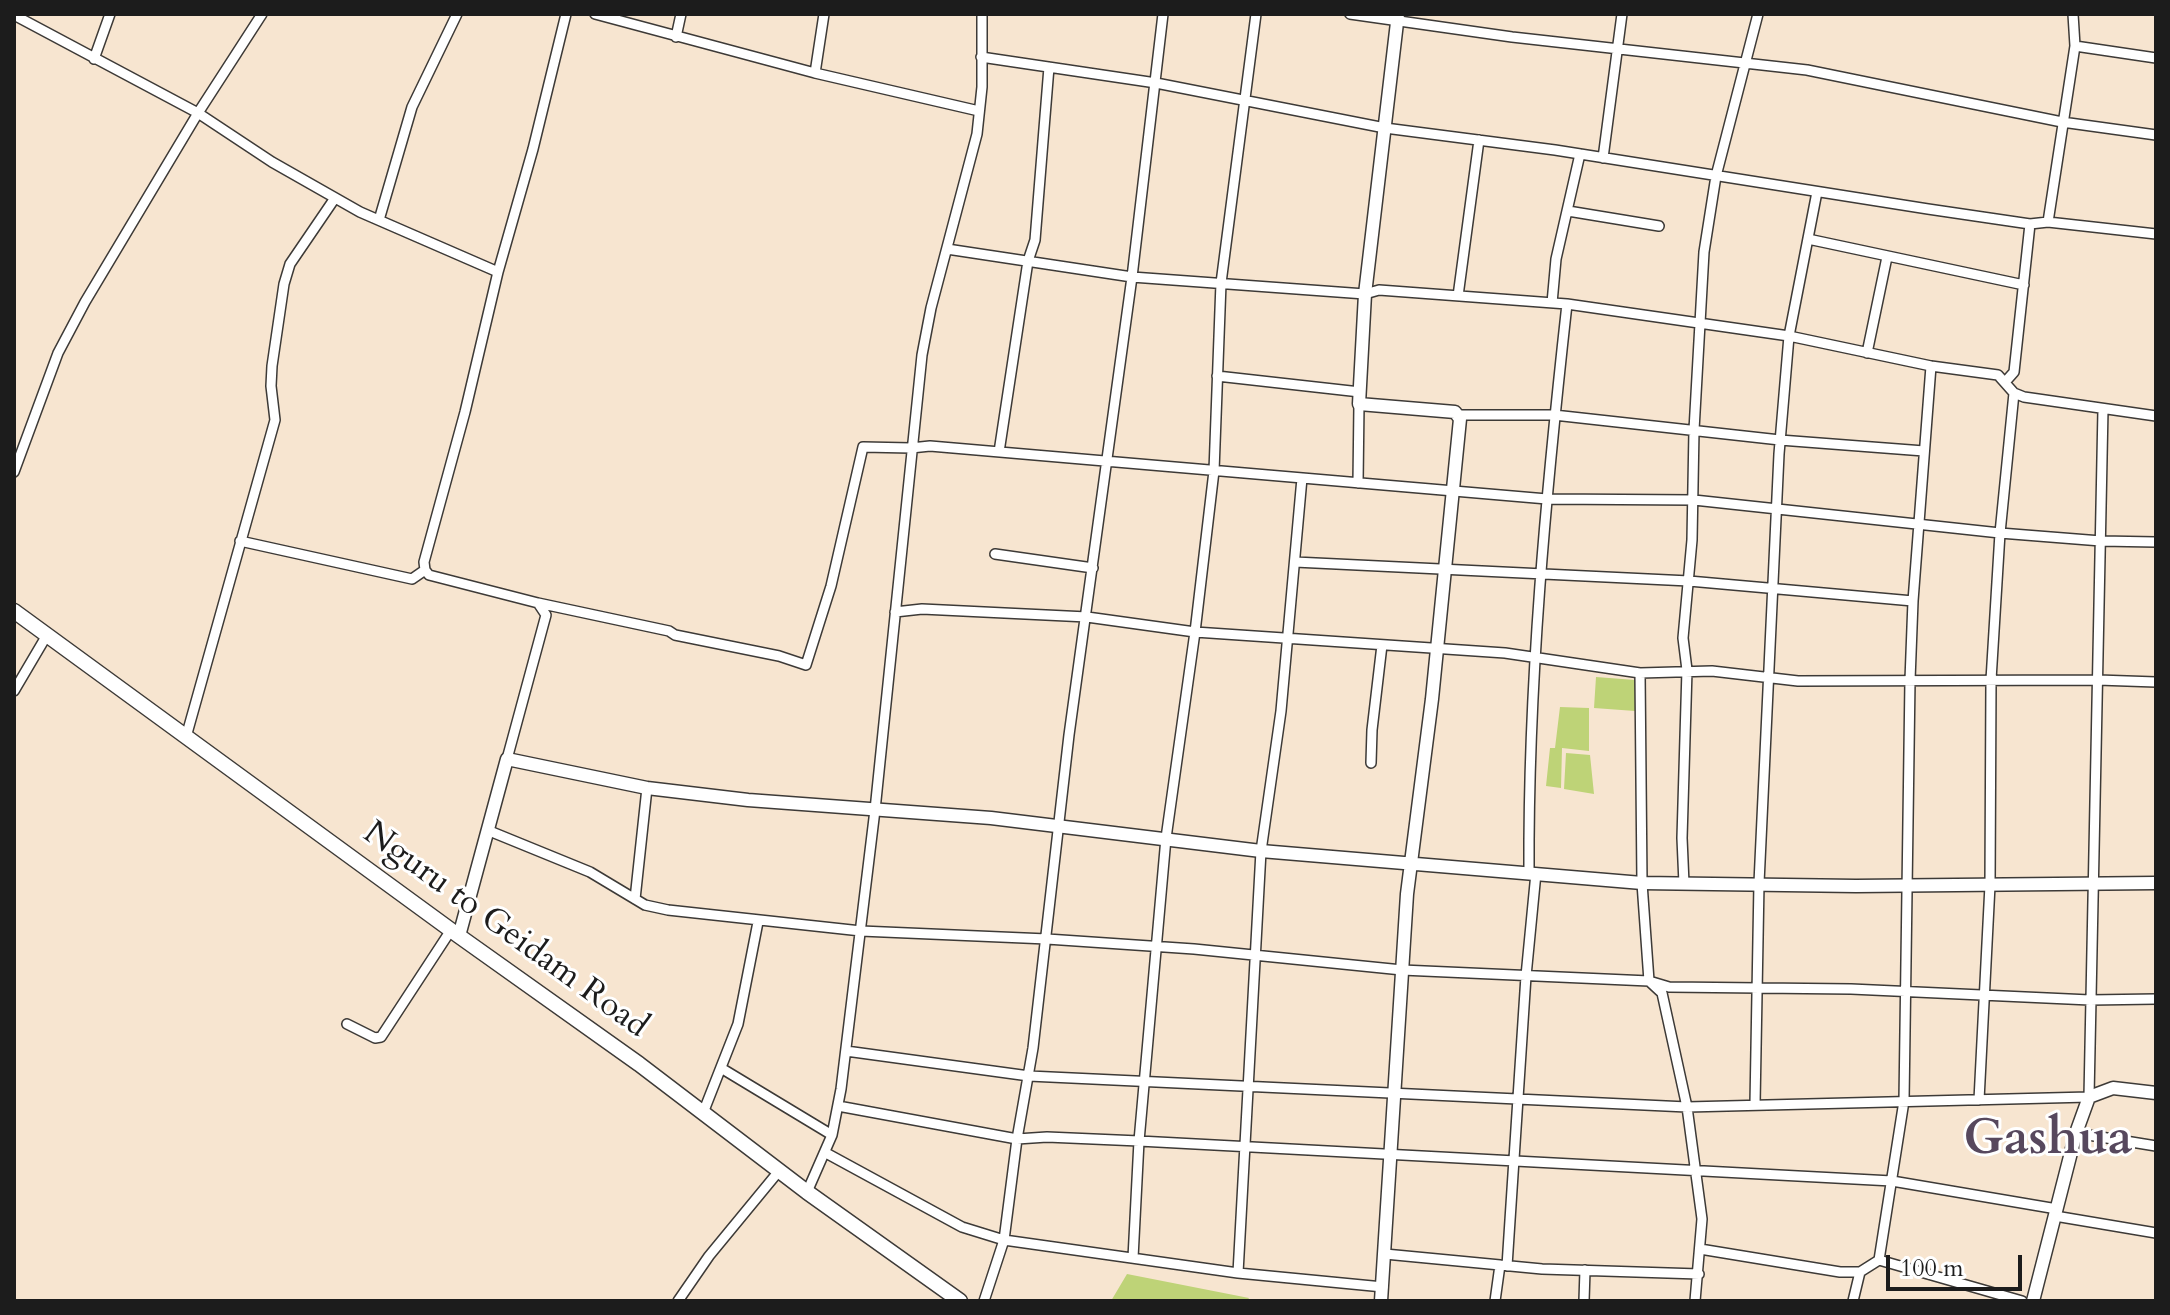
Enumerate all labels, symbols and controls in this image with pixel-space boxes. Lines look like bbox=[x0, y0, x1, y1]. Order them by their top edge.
street label: Nguru to Geidam Road bbox=[354, 814, 656, 1048]
district label: Gashua bbox=[1963, 1111, 2133, 1171]
scale bar bbox=[1890, 1239, 2026, 1289]
text: 100 m bbox=[1900, 1252, 1964, 1285]

